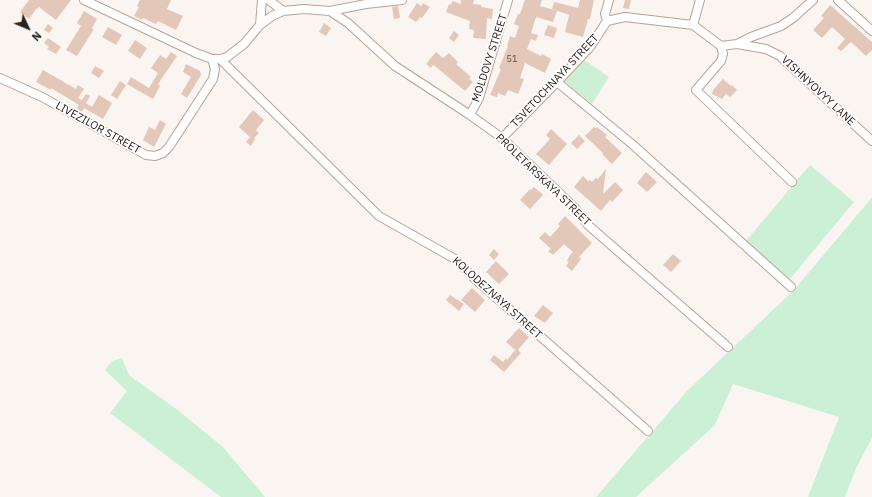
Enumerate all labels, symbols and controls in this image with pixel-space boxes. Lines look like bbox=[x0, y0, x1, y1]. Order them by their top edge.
north arrow bbox=[8, 8, 48, 48]
street label: MOLDOVY STREET bbox=[470, 12, 510, 104]
text: N bbox=[29, 29, 44, 44]
street label: TSVETOCHNAYA STREET bbox=[508, 32, 602, 130]
street label: VISHNYOVYY LANE bbox=[778, 53, 858, 129]
house number: 51 bbox=[507, 54, 517, 64]
street label: LIVEZILOR STREET bbox=[53, 99, 143, 157]
street label: PROLETARSKAYA STREET bbox=[493, 131, 593, 229]
street label: KOLODEZNAYA STREET bbox=[449, 254, 545, 342]

